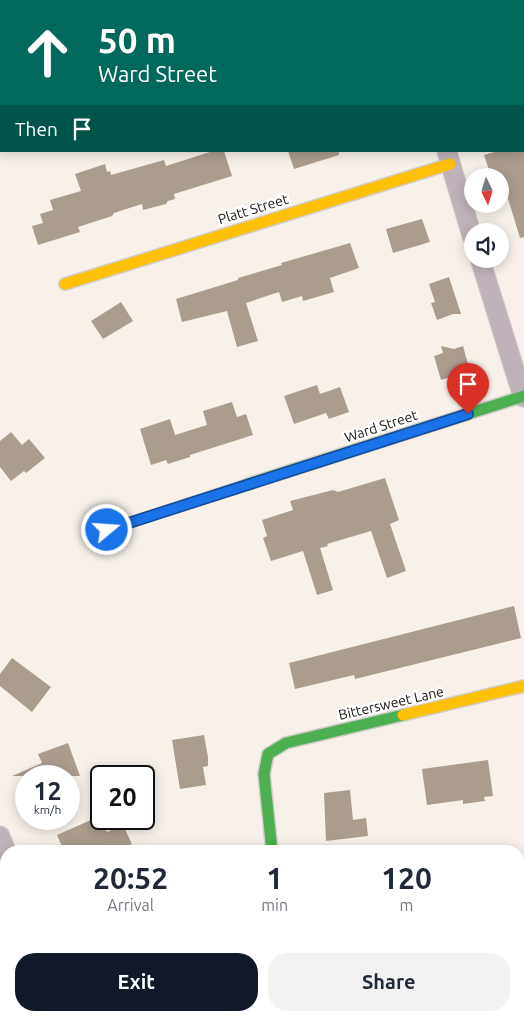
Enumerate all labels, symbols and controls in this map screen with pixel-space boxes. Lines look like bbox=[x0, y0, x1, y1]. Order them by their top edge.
icon: ahead bbox=[15, 20, 80, 85]
text: 50 m bbox=[98, 20, 176, 60]
text: Ward Street bbox=[98, 61, 217, 86]
icon: arrive bbox=[68, 115, 96, 143]
text: Then bbox=[15, 118, 58, 140]
north arrow bbox=[464, 168, 509, 212]
map controls bbox=[464, 168, 509, 268]
street label: Platt Street bbox=[216, 191, 291, 227]
button: sound bbox=[464, 223, 509, 268]
pin bbox=[447, 363, 489, 414]
icon: arrive bbox=[454, 370, 482, 398]
street label: Ward Street bbox=[343, 407, 420, 445]
position arrow bbox=[80, 503, 132, 555]
street label: Bittersweet Lane bbox=[337, 683, 445, 723]
speed limit sign: 20 bbox=[90, 765, 155, 830]
text: 12 bbox=[33, 777, 62, 805]
text: km/h bbox=[34, 803, 61, 816]
text: 20:52 bbox=[93, 861, 168, 895]
text: 1 bbox=[266, 861, 283, 895]
text: 120 bbox=[381, 861, 432, 895]
text: Arrival bbox=[107, 896, 154, 914]
text: min bbox=[261, 896, 288, 914]
text: m bbox=[400, 896, 413, 914]
button: Exit bbox=[15, 953, 258, 1011]
button: Share bbox=[268, 953, 510, 1011]

